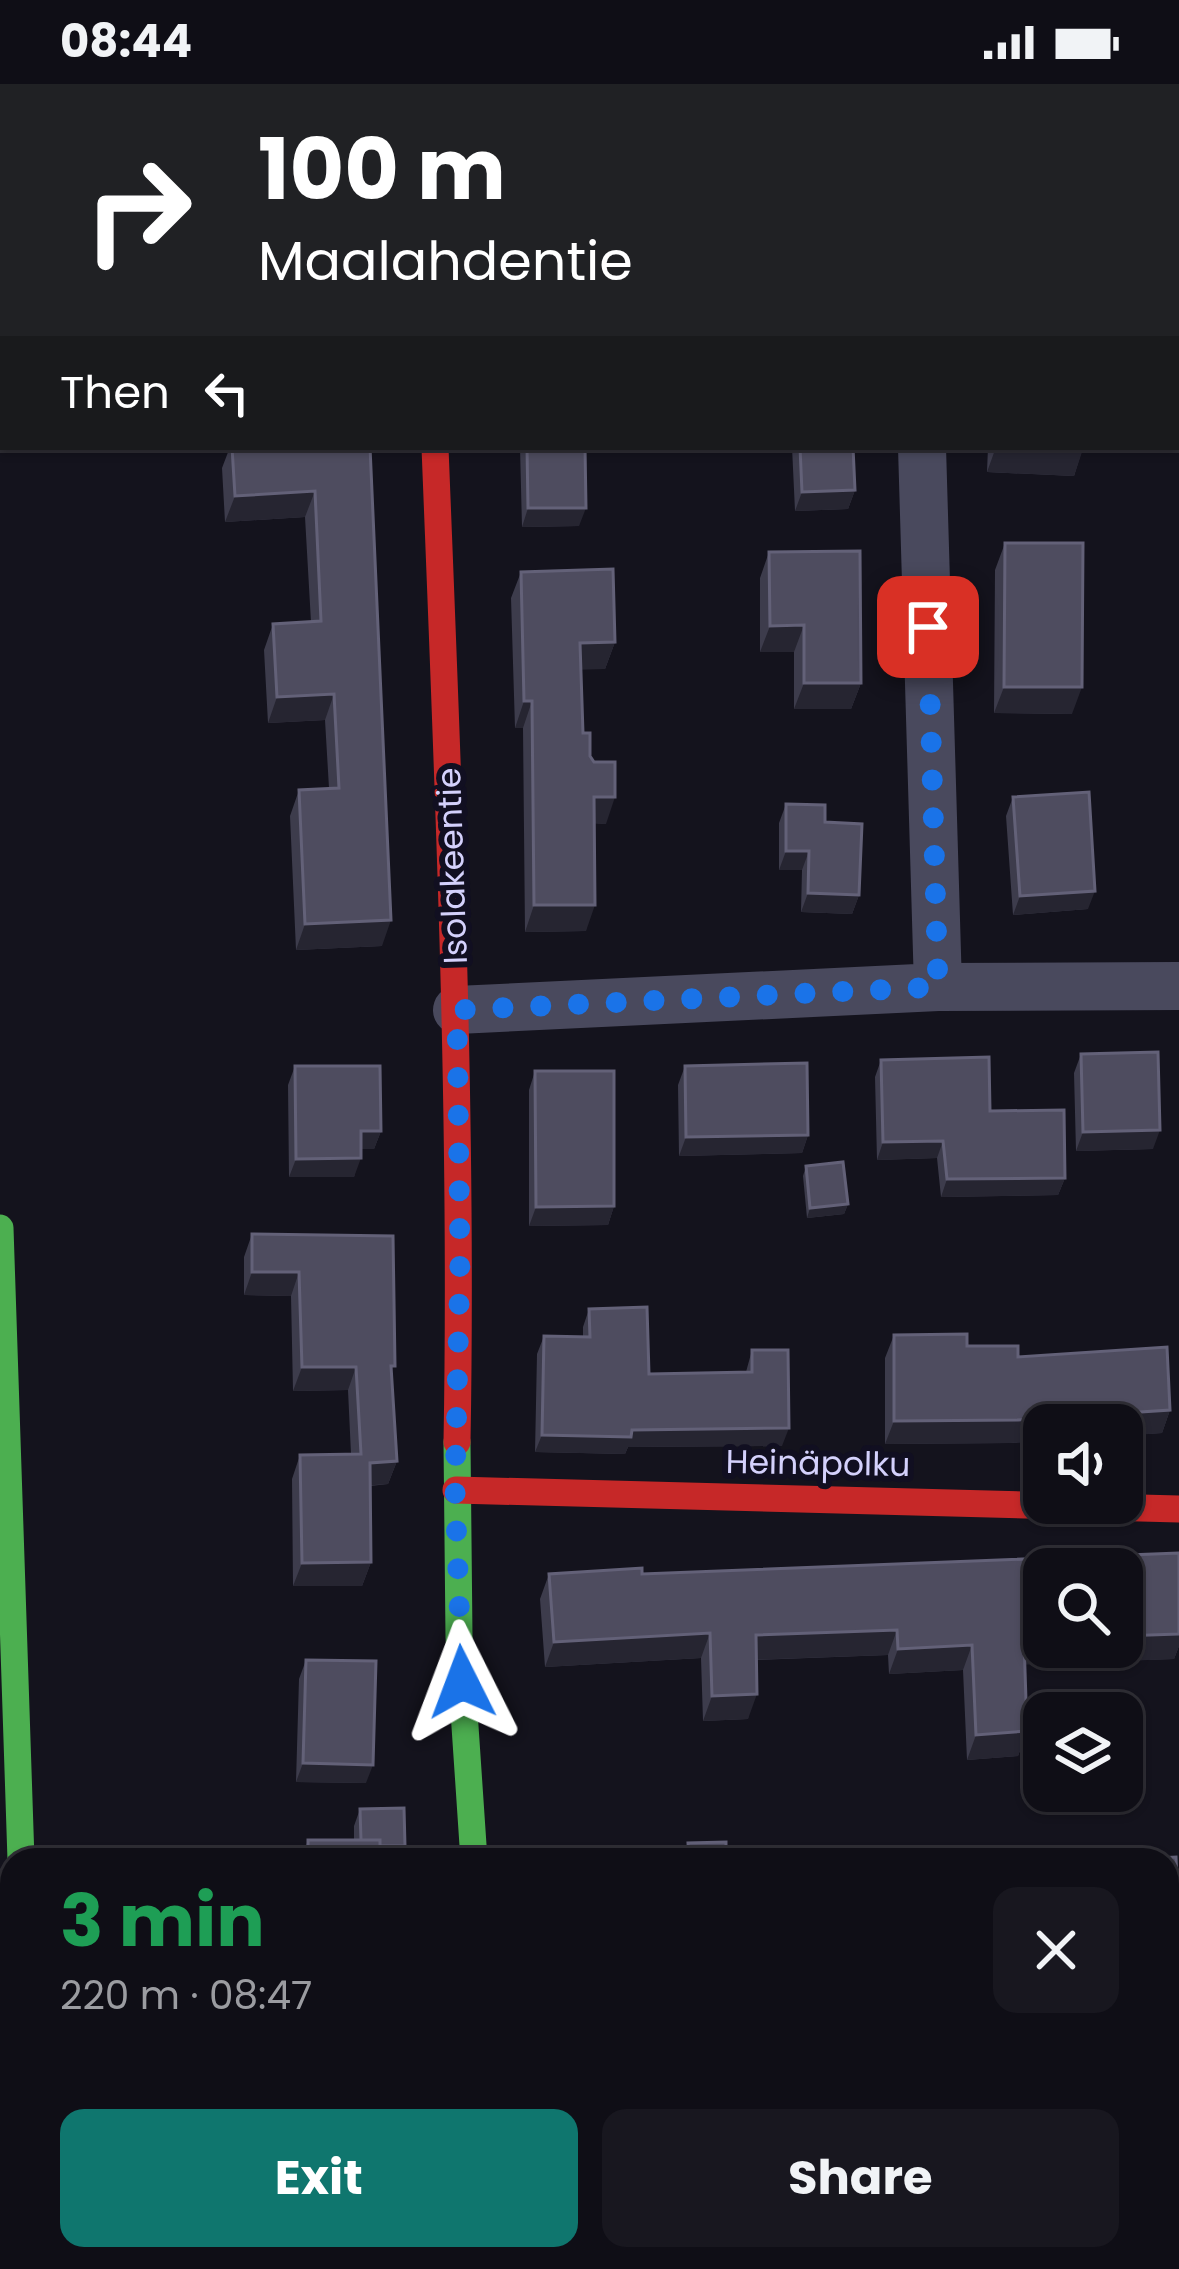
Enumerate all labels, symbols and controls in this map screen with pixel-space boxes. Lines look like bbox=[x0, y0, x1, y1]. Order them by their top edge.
text: 08:44 bbox=[60, 10, 192, 73]
text: 100 m bbox=[258, 111, 506, 228]
icon: right bbox=[60, 132, 216, 288]
text: Maalahdentie bbox=[258, 223, 633, 299]
icon: left bbox=[194, 360, 260, 426]
text: Then bbox=[60, 361, 170, 424]
pin bbox=[877, 576, 979, 678]
icon: arrive bbox=[895, 594, 961, 660]
street label: Isolakeentie bbox=[425, 767, 479, 965]
map controls bbox=[1023, 1404, 1143, 1812]
button: sound bbox=[1023, 1404, 1143, 1524]
street label: Heinäpolku bbox=[725, 1438, 911, 1488]
button: search bbox=[1023, 1548, 1143, 1668]
position arrow bbox=[399, 1619, 525, 1745]
button: layers bbox=[1023, 1692, 1143, 1812]
text: 3 min bbox=[60, 1870, 265, 1971]
button: close bbox=[993, 1887, 1119, 2013]
text: 220 m · 08:47 bbox=[60, 1968, 312, 2023]
button: Exit bbox=[60, 2109, 578, 2247]
button: Share bbox=[602, 2109, 1119, 2247]

